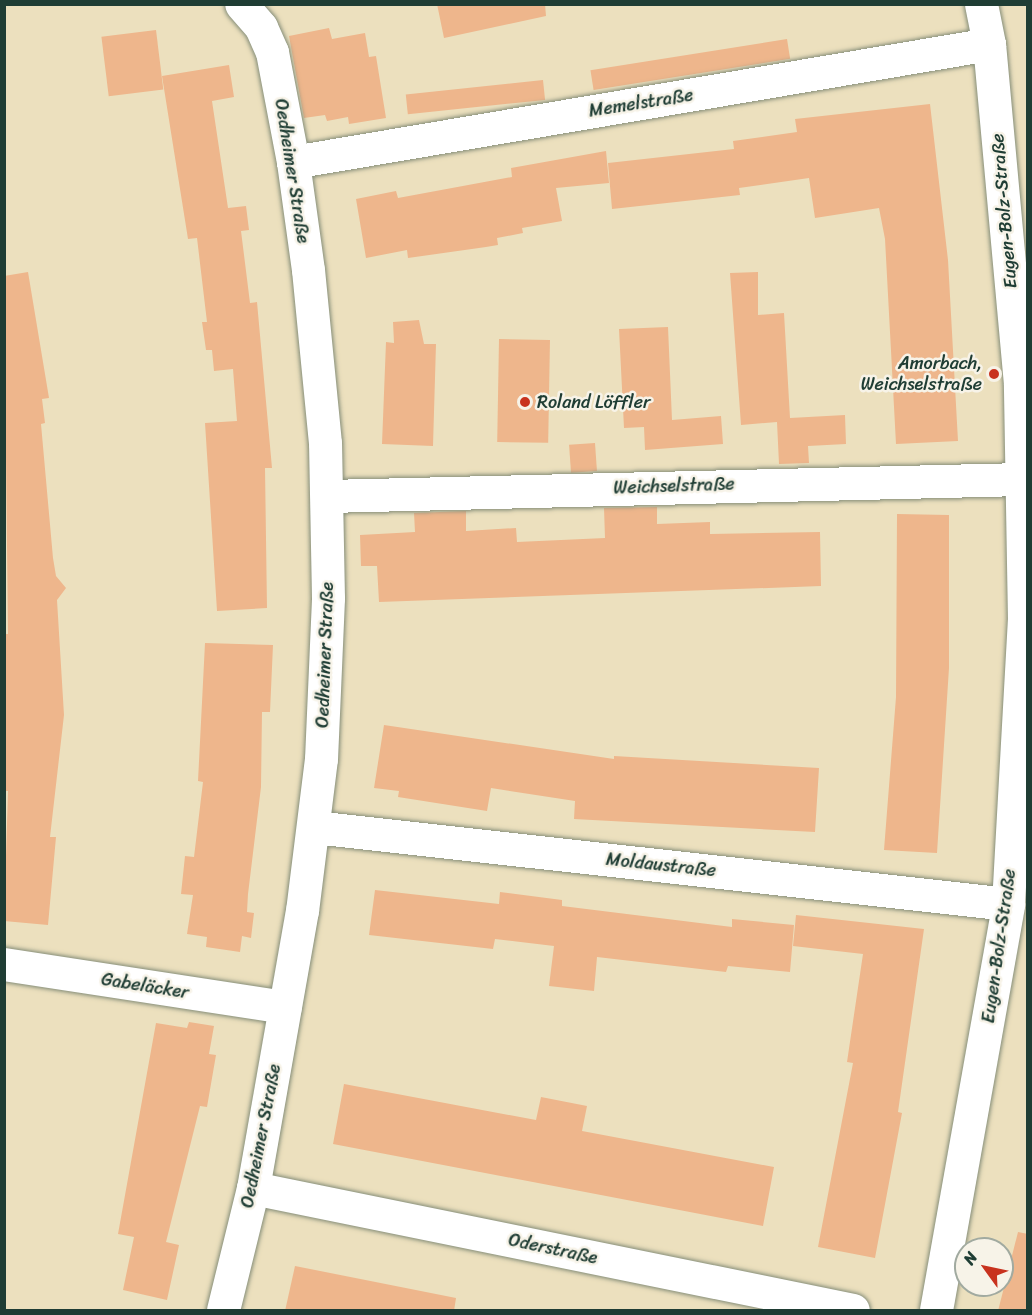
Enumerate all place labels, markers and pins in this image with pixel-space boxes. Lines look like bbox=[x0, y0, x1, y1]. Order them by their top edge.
place label: Amorbach, Weichselstraße bbox=[861, 353, 982, 395]
marker: Amorbach, Weichselstraße bbox=[987, 367, 1001, 381]
place label: Roland Löffler bbox=[537, 391, 650, 413]
marker: Roland Löffler bbox=[518, 395, 532, 409]

